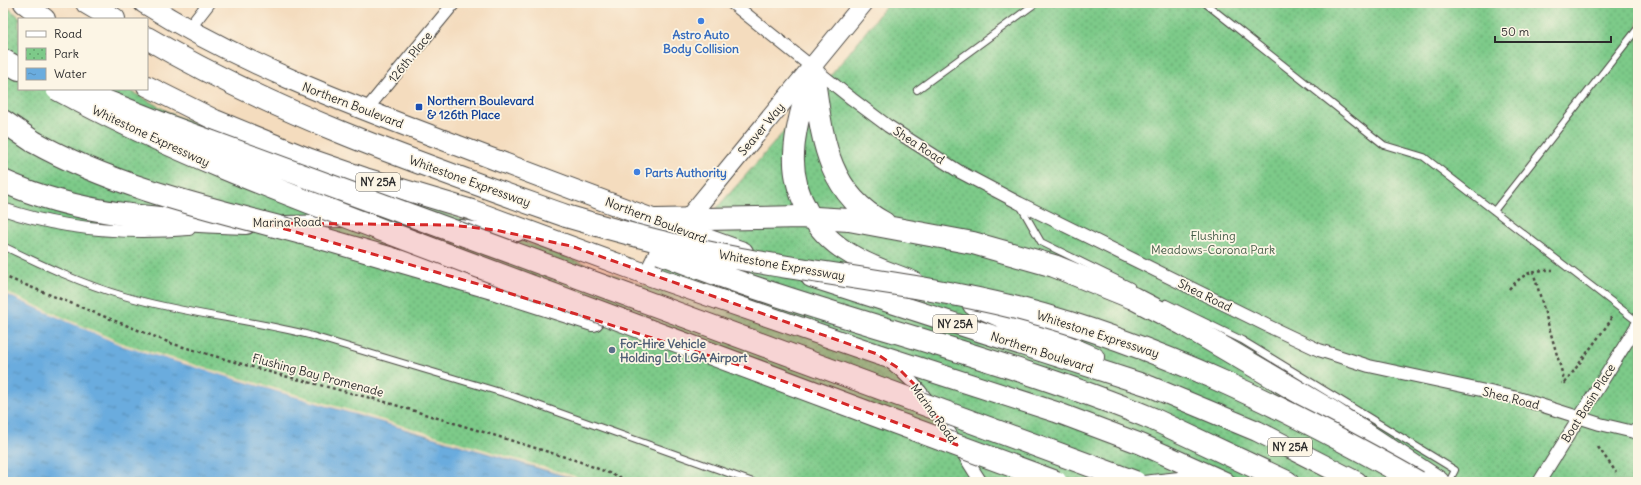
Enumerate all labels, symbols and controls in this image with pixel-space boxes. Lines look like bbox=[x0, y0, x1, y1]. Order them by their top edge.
marker: Astro Auto Body Collision bbox=[696, 16, 706, 26]
legend bbox=[18, 18, 148, 90]
scale bar bbox=[1495, 18, 1611, 44]
text: 50 m bbox=[1501, 24, 1530, 39]
text: Road bbox=[54, 26, 82, 41]
place label: Astro Auto Body Collision bbox=[663, 27, 739, 57]
street label: 126th Place bbox=[385, 29, 435, 85]
text: Park bbox=[54, 46, 79, 61]
text: Water bbox=[54, 66, 87, 81]
street label: Northern Boulevard bbox=[300, 79, 406, 131]
place label: Northern Boulevard & 126th Place bbox=[427, 93, 534, 122]
street label: Seaver Way bbox=[735, 100, 787, 158]
street label: Whitestone Expressway bbox=[90, 102, 212, 170]
marker: Northern Boulevard & 126th Place bbox=[414, 102, 424, 112]
street label: Shea Road bbox=[891, 123, 947, 167]
street label: Whitestone Expressway bbox=[407, 152, 533, 210]
place label: Parts Authority bbox=[645, 165, 727, 181]
marker: Parts Authority bbox=[632, 167, 642, 177]
road number: NY 25A bbox=[356, 173, 400, 191]
street label: Northern Boulevard bbox=[603, 194, 709, 246]
street label: Marina Road bbox=[252, 214, 322, 230]
park label: Flushing Meadows-Corona Park bbox=[1151, 228, 1275, 257]
street label: Whitestone Expressway bbox=[718, 246, 846, 284]
street label: Shea Road bbox=[1176, 276, 1234, 314]
street label: Whitestone Expressway bbox=[1035, 307, 1161, 361]
road number: NY 25A bbox=[933, 315, 977, 333]
street label: Northern Boulevard bbox=[989, 328, 1095, 376]
place label: For-Hire Vehicle Holding Lot LGA Airport bbox=[620, 336, 748, 366]
marker: For-Hire Vehicle Holding Lot LGA Airport bbox=[607, 345, 617, 355]
street label: Flushing Bay Promenade bbox=[251, 350, 385, 400]
street label: Boat Basin Place bbox=[1558, 361, 1618, 445]
street label: Marina Road bbox=[908, 381, 960, 445]
street label: Shea Road bbox=[1481, 384, 1541, 412]
road number: NY 25A bbox=[1268, 438, 1312, 456]

